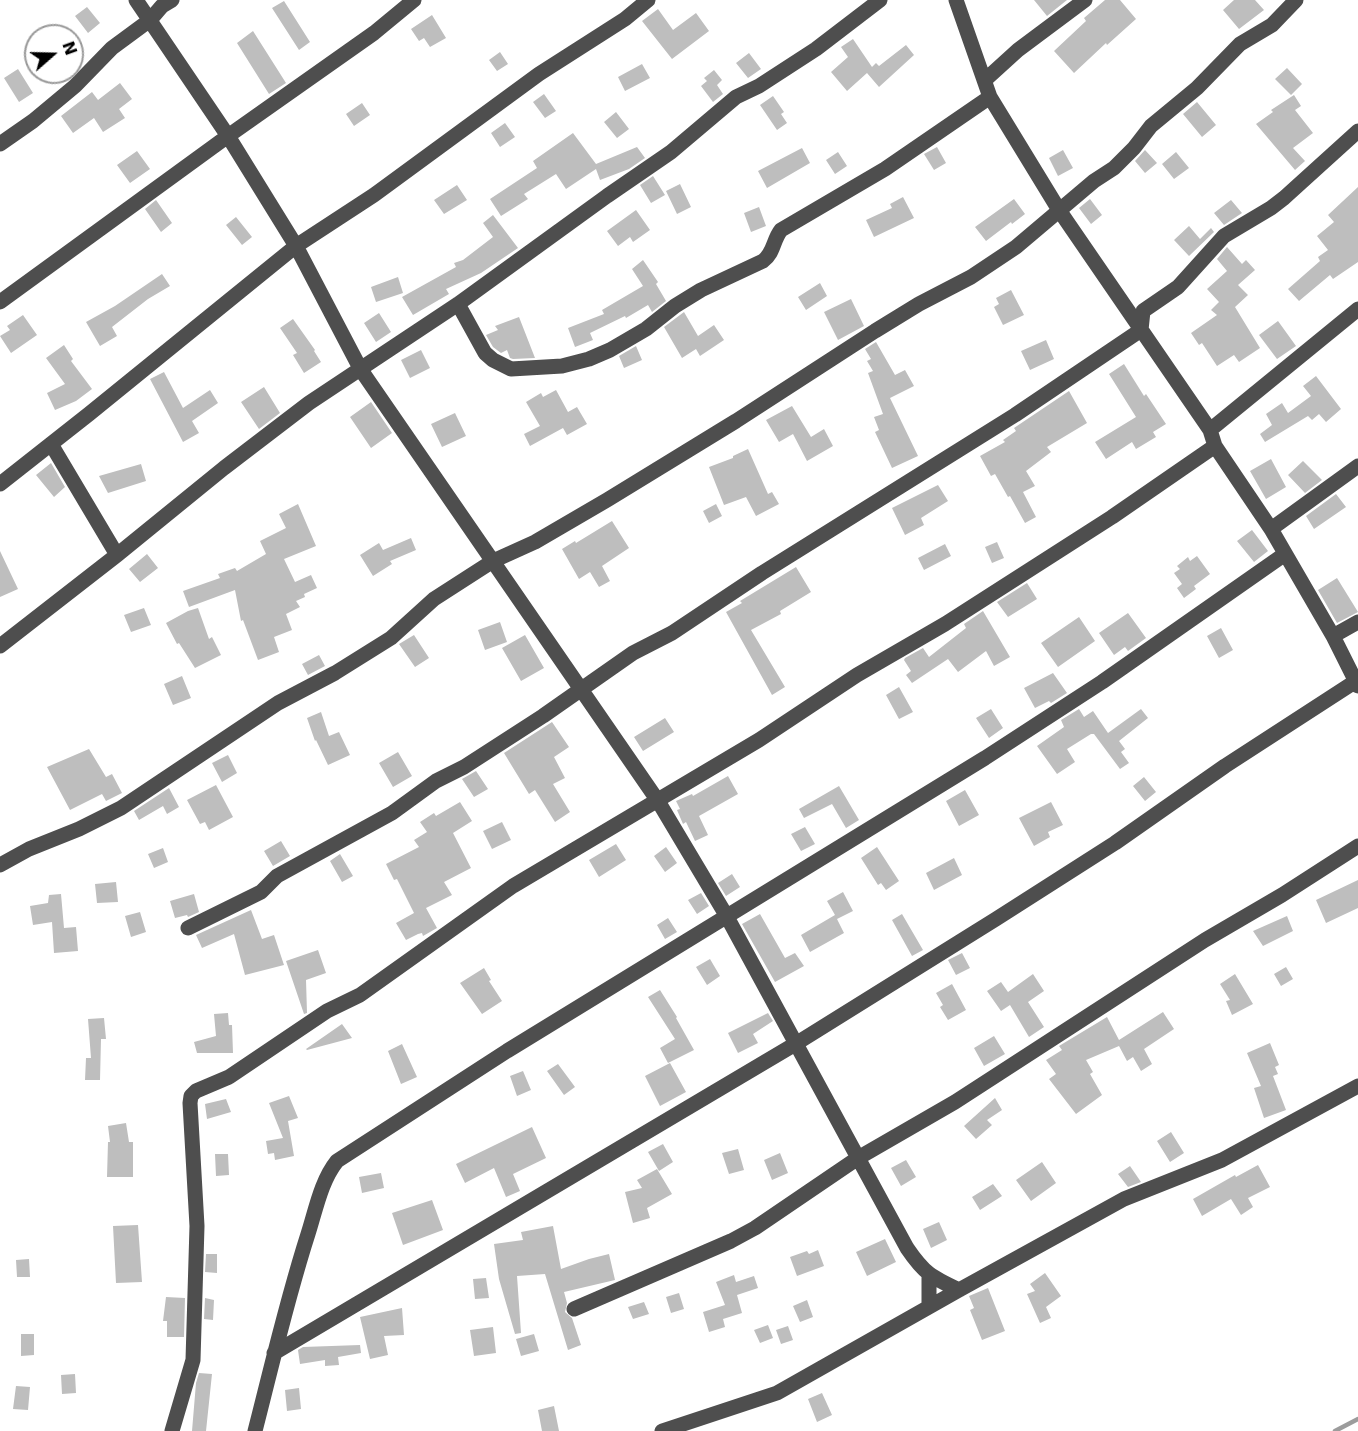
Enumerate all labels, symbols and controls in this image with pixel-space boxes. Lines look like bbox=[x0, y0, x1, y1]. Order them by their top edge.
north arrow bbox=[24, 24, 84, 84]
text: N bbox=[58, 39, 81, 58]

